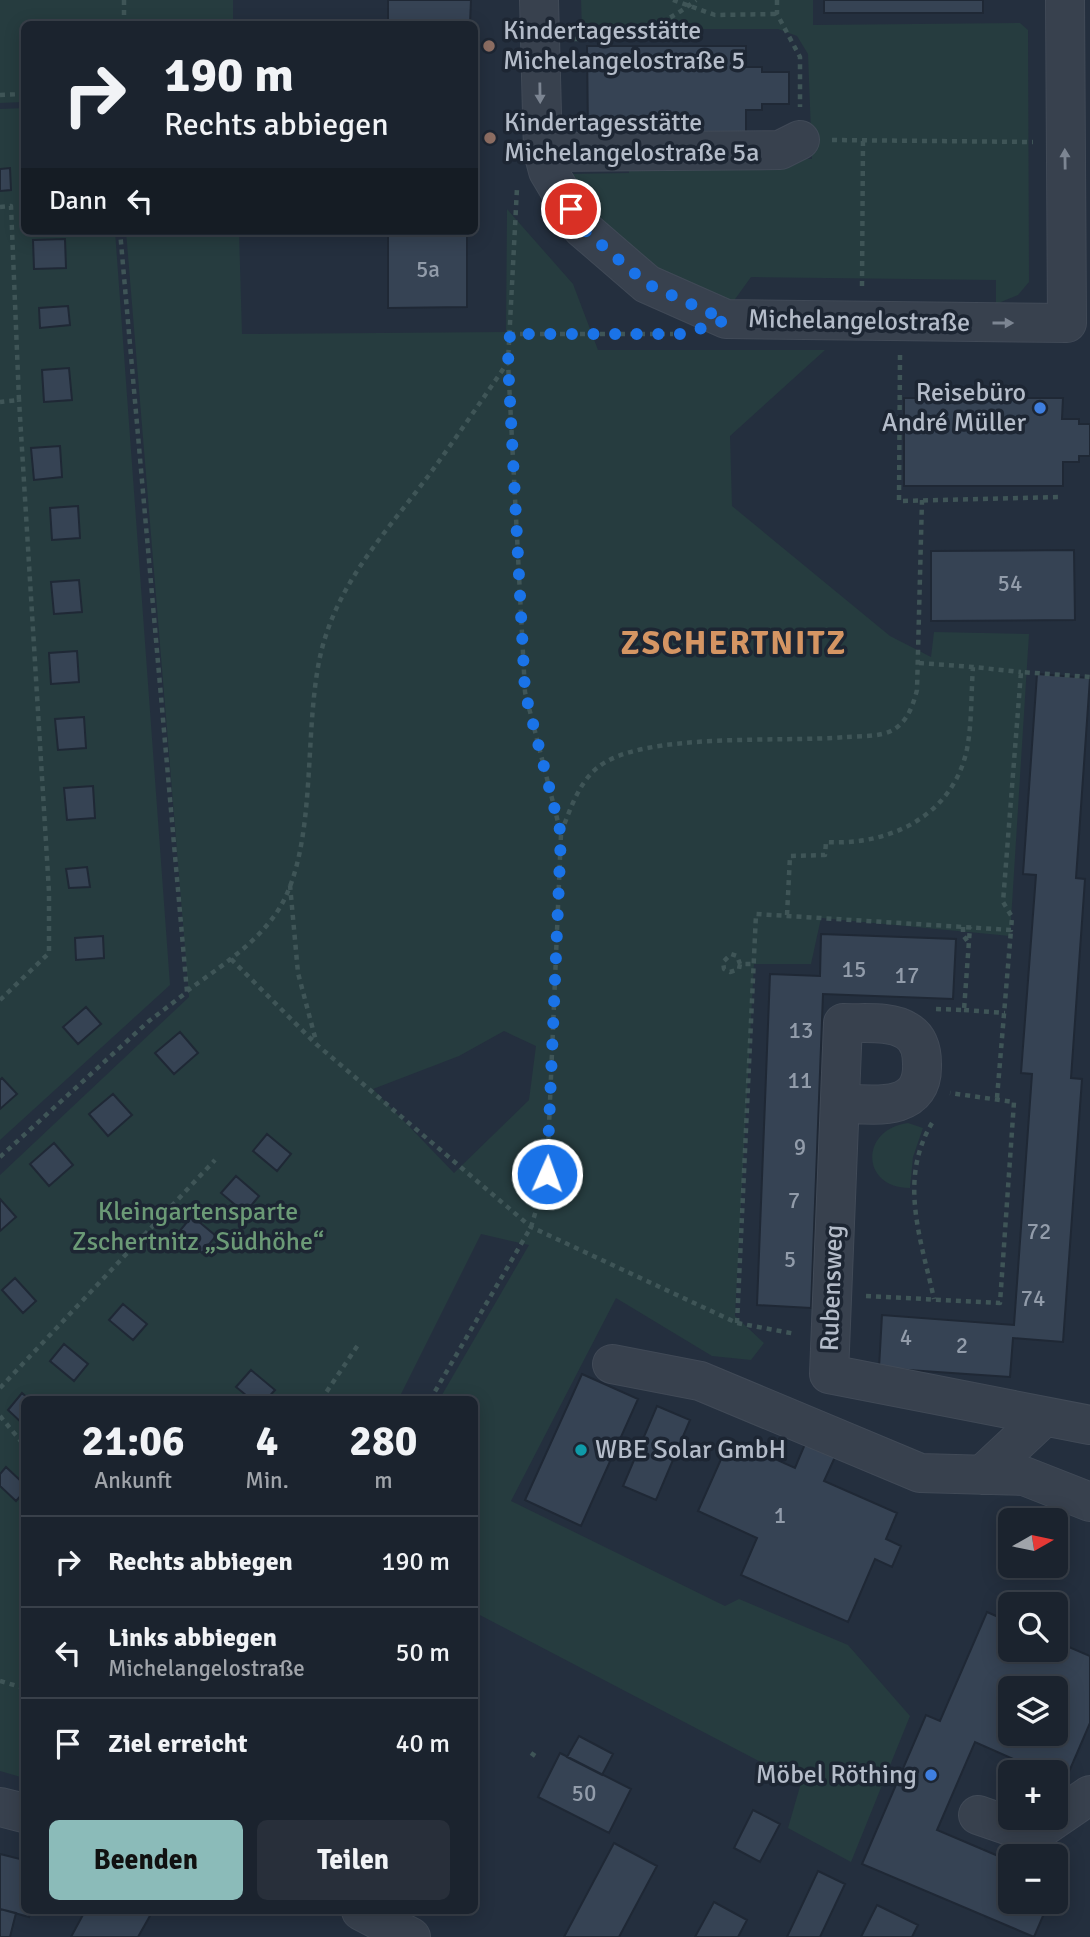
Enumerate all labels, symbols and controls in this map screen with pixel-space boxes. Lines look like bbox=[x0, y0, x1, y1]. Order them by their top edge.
place label: Kindertagesstätte Michelangelostraße 5 bbox=[503, 15, 745, 77]
marker: Kindertagesstätte Michelangelostraße 5 bbox=[481, 38, 497, 54]
text: 190 m bbox=[164, 45, 294, 105]
icon: right bbox=[49, 49, 140, 140]
one-way arrow bbox=[534, 82, 546, 104]
text: Rechts abbiegen bbox=[164, 105, 389, 144]
place label: Kindertagesstätte Michelangelostraße 5a bbox=[504, 107, 759, 169]
marker: Kindertagesstätte Michelangelostraße 5a bbox=[482, 130, 498, 146]
one-way arrow bbox=[1059, 148, 1071, 170]
pin bbox=[541, 179, 601, 239]
icon: left bbox=[121, 182, 159, 220]
text: Dann bbox=[49, 185, 107, 217]
icon: arrive bbox=[552, 190, 590, 228]
house number: 5a bbox=[416, 255, 440, 284]
street label: Michelangelostraße bbox=[747, 303, 971, 339]
one-way arrow bbox=[993, 317, 1015, 329]
place label: Reisebüro André Müller bbox=[882, 377, 1026, 439]
marker: Reisebüro André Müller bbox=[1032, 400, 1048, 416]
house number: 54 bbox=[998, 569, 1022, 598]
district label: ZSCHERTNITZ bbox=[621, 623, 847, 664]
house number: 15 bbox=[842, 955, 866, 984]
house number: 17 bbox=[895, 961, 919, 990]
house number: 13 bbox=[789, 1016, 813, 1045]
house number: 11 bbox=[788, 1066, 812, 1095]
house number: 9 bbox=[794, 1133, 806, 1162]
position arrow bbox=[510, 1137, 584, 1211]
house number: 7 bbox=[788, 1186, 800, 1215]
park label: Kleingartensparte Zschertnitz „Südhöhe“ bbox=[72, 1196, 324, 1258]
house number: 72 bbox=[1027, 1217, 1051, 1246]
street label: Rubensweg bbox=[814, 1224, 850, 1352]
house number: 5 bbox=[784, 1245, 796, 1274]
house number: 74 bbox=[1021, 1284, 1045, 1313]
house number: 4 bbox=[900, 1323, 912, 1352]
house number: 2 bbox=[956, 1331, 968, 1360]
text: 21:06 bbox=[82, 1416, 185, 1467]
text: 4 bbox=[256, 1416, 278, 1467]
text: 280 bbox=[349, 1416, 417, 1467]
place label: WBE Solar GmbH bbox=[595, 1434, 786, 1466]
marker: WBE Solar GmbH bbox=[573, 1442, 589, 1458]
text: Ankunft bbox=[94, 1466, 172, 1495]
text: Min. bbox=[245, 1466, 289, 1495]
text: m bbox=[374, 1466, 393, 1495]
house number: 1 bbox=[774, 1501, 786, 1530]
north arrow bbox=[998, 1508, 1068, 1578]
map controls bbox=[998, 1508, 1068, 1914]
icon: right bbox=[49, 1543, 87, 1581]
text: Rechts abbiegen bbox=[108, 1546, 293, 1578]
text: 190 m bbox=[381, 1546, 450, 1578]
button: search bbox=[998, 1592, 1068, 1662]
text: Links abbiegen bbox=[108, 1622, 277, 1654]
icon: left bbox=[49, 1634, 87, 1672]
text: 50 m bbox=[395, 1637, 450, 1669]
text: Michelangelostraße bbox=[108, 1654, 305, 1683]
button: layers bbox=[998, 1676, 1068, 1746]
icon: arrive bbox=[49, 1725, 87, 1763]
text: Ziel erreicht bbox=[108, 1728, 248, 1760]
text: 40 m bbox=[395, 1728, 450, 1760]
place label: Möbel Röthing bbox=[756, 1759, 917, 1791]
button: + bbox=[998, 1760, 1068, 1830]
marker: Möbel Röthing bbox=[923, 1767, 939, 1783]
house number: 50 bbox=[572, 1779, 596, 1808]
button: Beenden bbox=[49, 1820, 243, 1900]
button: Teilen bbox=[257, 1820, 450, 1900]
button: − bbox=[998, 1844, 1068, 1914]

